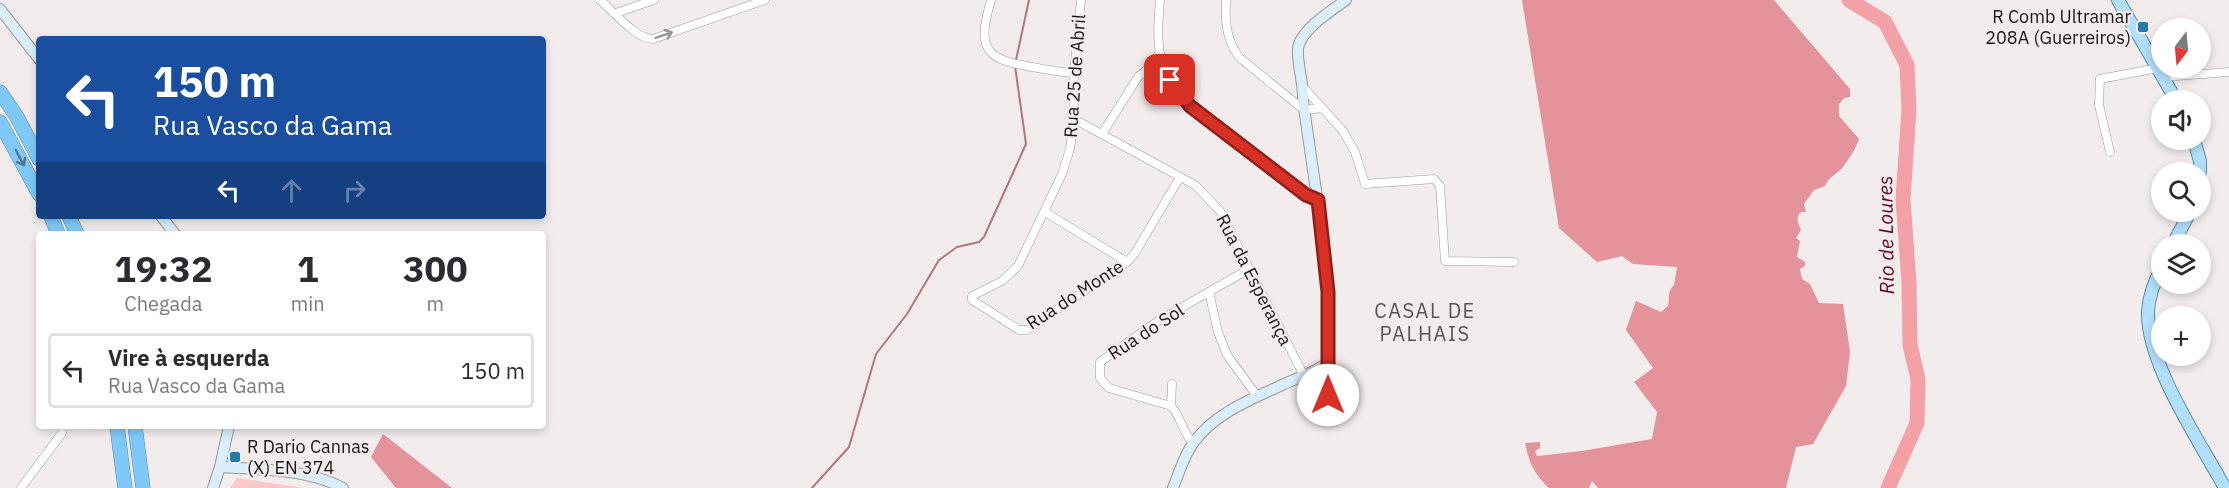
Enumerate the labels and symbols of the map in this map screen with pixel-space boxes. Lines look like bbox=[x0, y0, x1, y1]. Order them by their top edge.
place label: R Comb Ultramar 208A (Guerreiros) bbox=[1985, 5, 2131, 49]
street label: Rua 25 de Abril bbox=[1059, 13, 1090, 139]
north arrow bbox=[2151, 18, 2211, 78]
marker: R Comb Ultramar 208A (Guerreiros) bbox=[2136, 20, 2150, 34]
one-way arrow bbox=[654, 28, 673, 39]
pin bbox=[1144, 54, 1195, 105]
one-way arrow bbox=[14, 149, 26, 166]
water label: Rio de Loures bbox=[1871, 176, 1900, 295]
street label: Rua da Esperança bbox=[1211, 210, 1298, 350]
street label: Rua do Monte bbox=[1022, 255, 1128, 335]
district label: CASAL DE PALHAIS bbox=[1374, 297, 1476, 347]
street label: Rua do Sol bbox=[1103, 299, 1188, 365]
position arrow bbox=[1296, 363, 1360, 427]
place label: R Dario Cannas (X) EN 374 bbox=[247, 435, 370, 479]
marker: R Dario Cannas (X) EN 374 bbox=[228, 450, 242, 464]

